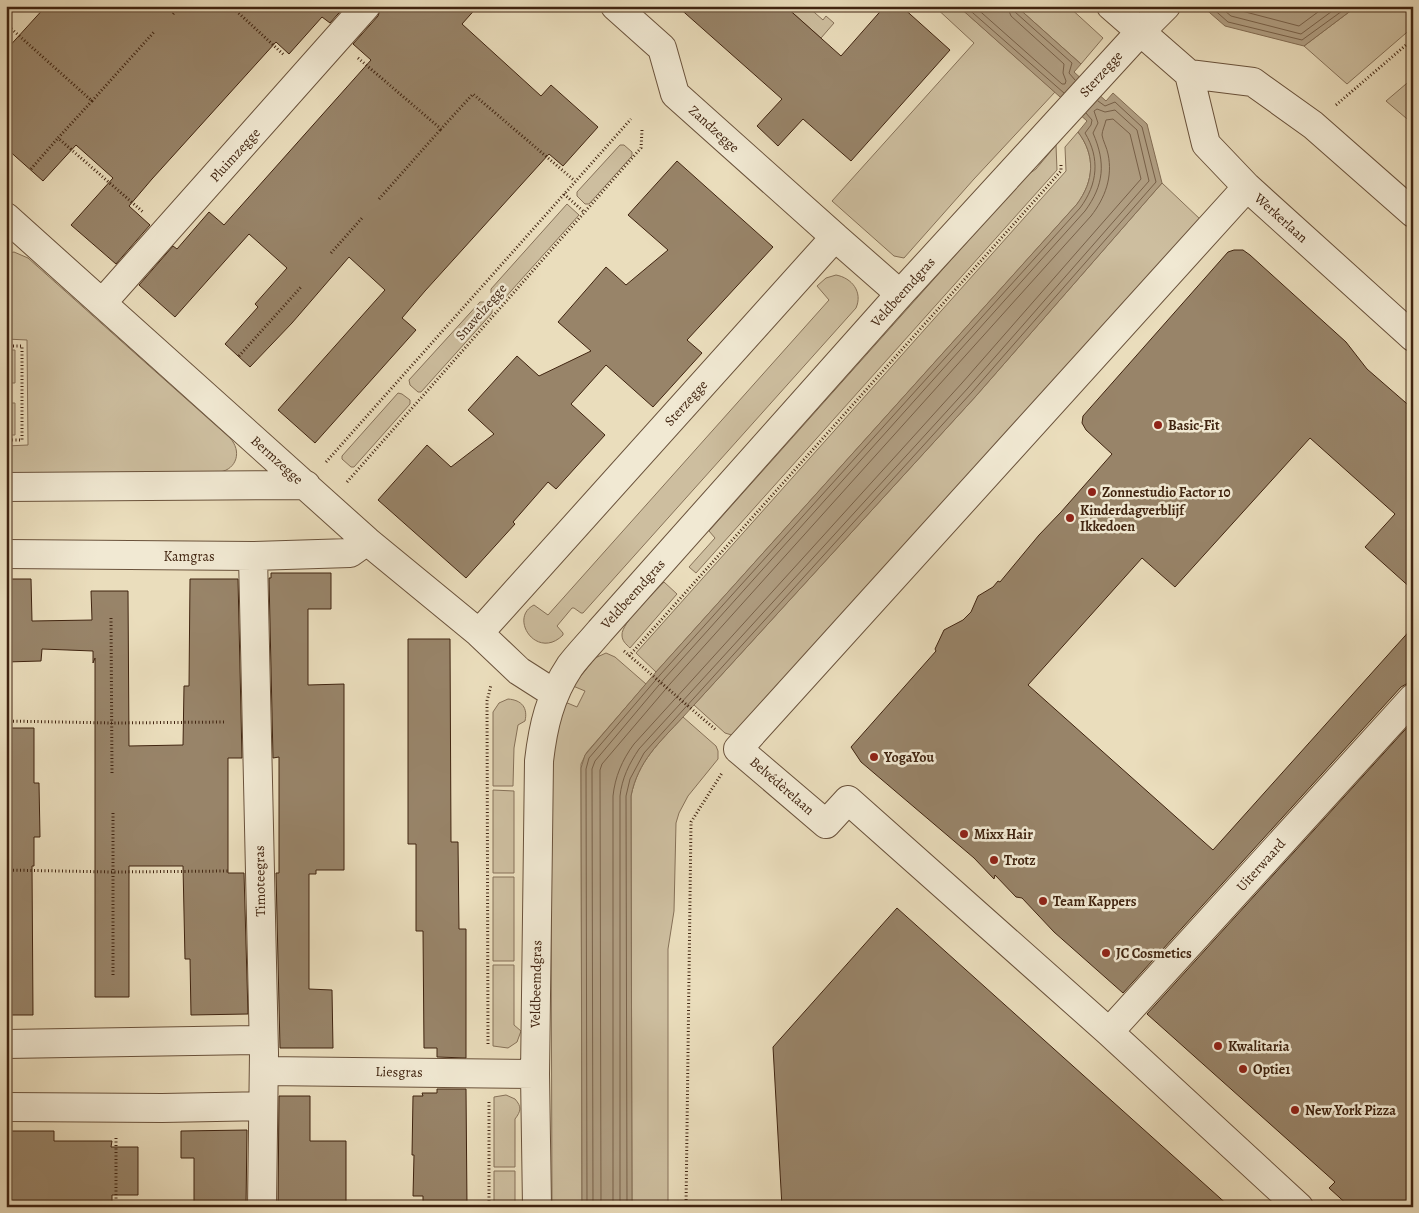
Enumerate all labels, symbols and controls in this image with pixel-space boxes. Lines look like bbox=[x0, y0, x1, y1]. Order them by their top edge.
street label: Sterzegge bbox=[1075, 47, 1127, 101]
street label: Zandzegge bbox=[684, 101, 744, 157]
street label: Pluimzegge bbox=[205, 124, 265, 186]
street label: Werkerlaan bbox=[1249, 188, 1312, 247]
street label: Veldbeemdgras bbox=[866, 253, 939, 332]
street label: Snavelzegge bbox=[451, 279, 511, 345]
street label: Sterzegge bbox=[660, 376, 712, 430]
place label: Basic-Fit bbox=[1168, 416, 1220, 435]
marker: Basic-Fit bbox=[1152, 419, 1164, 431]
street label: Bermzegge bbox=[247, 431, 307, 489]
place label: Zonnestudio Factor 10 bbox=[1102, 483, 1230, 502]
marker: Zonnestudio Factor 10 bbox=[1086, 486, 1098, 498]
place label: Kinderdagverblijf Ikkedoen bbox=[1080, 501, 1186, 536]
marker: Kinderdagverblijf Ikkedoen bbox=[1064, 512, 1076, 524]
street label: Kamgras bbox=[163, 547, 215, 566]
street label: Veldbeemdgras bbox=[596, 555, 669, 634]
place label: YogaYou bbox=[883, 748, 934, 767]
marker: YogaYou bbox=[868, 751, 880, 763]
street label: Belvédèrelaan bbox=[746, 753, 819, 819]
place label: Mixx Hair bbox=[974, 825, 1033, 844]
marker: Mixx Hair bbox=[958, 828, 970, 840]
street label: Uiterwaard bbox=[1232, 834, 1290, 896]
street label: Timoteegras bbox=[250, 845, 270, 917]
place label: Trotz bbox=[1004, 851, 1036, 870]
marker: Trotz bbox=[988, 854, 1000, 866]
place label: Team Kappers bbox=[1053, 892, 1137, 911]
marker: Team Kappers bbox=[1037, 895, 1049, 907]
street label: Veldbeemdgras bbox=[526, 940, 546, 1029]
place label: JC Cosmetics bbox=[1116, 944, 1192, 963]
marker: JC Cosmetics bbox=[1100, 947, 1112, 959]
place label: Kwalitaria bbox=[1228, 1037, 1290, 1056]
marker: Kwalitaria bbox=[1212, 1040, 1224, 1052]
place label: Optie1 bbox=[1253, 1060, 1290, 1079]
street label: Liesgras bbox=[375, 1062, 423, 1082]
marker: Optie1 bbox=[1237, 1063, 1249, 1075]
place label: New York Pizza bbox=[1305, 1101, 1396, 1120]
marker: New York Pizza bbox=[1289, 1104, 1301, 1116]

